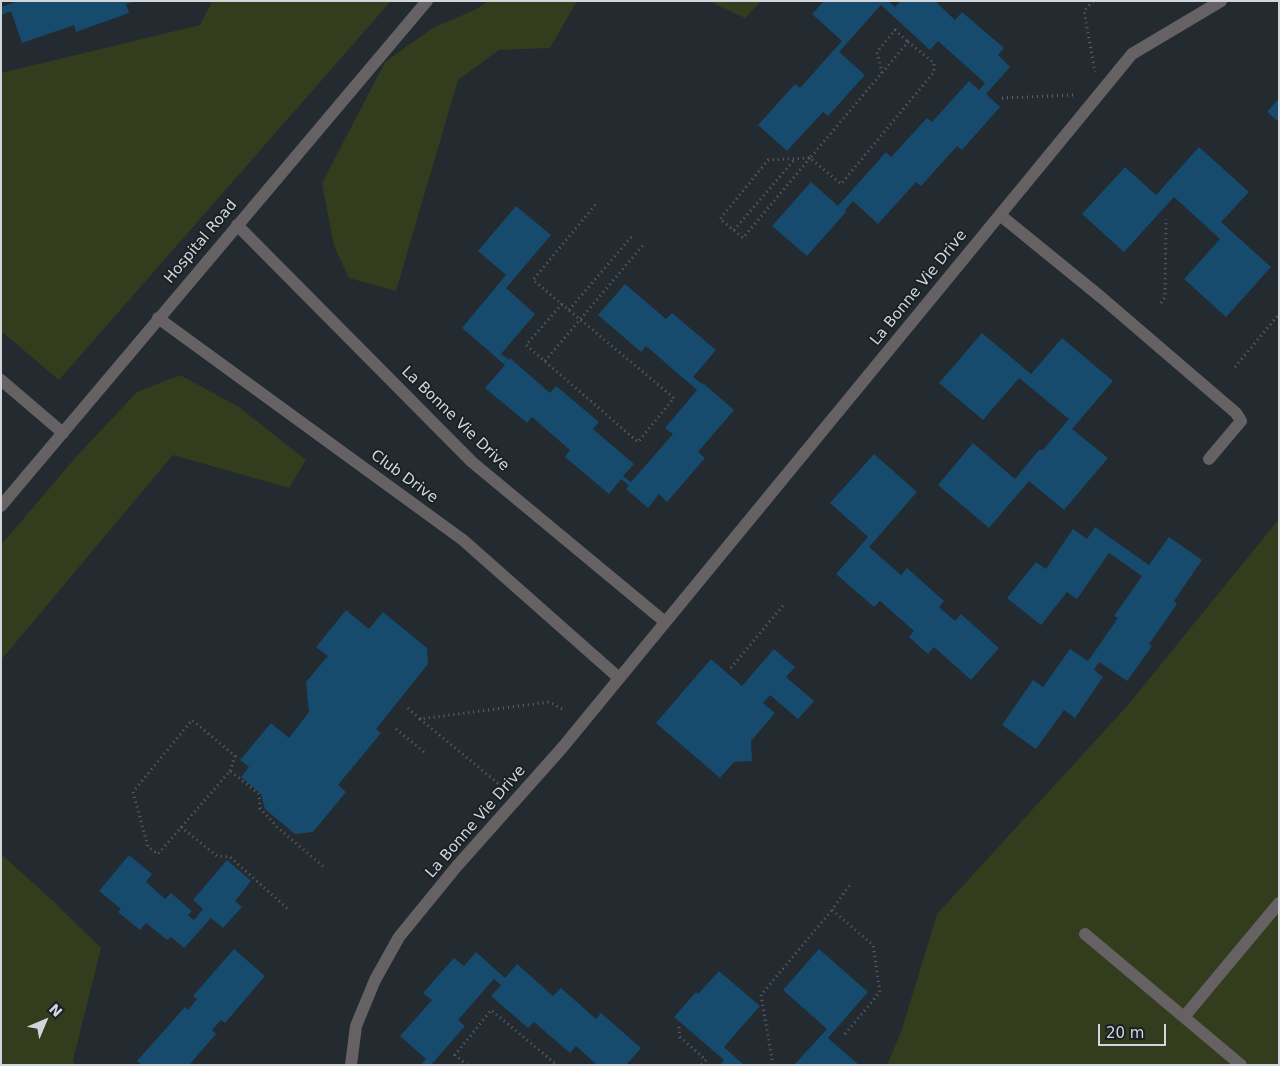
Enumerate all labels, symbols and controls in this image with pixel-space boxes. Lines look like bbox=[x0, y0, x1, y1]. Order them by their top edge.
street label: Hospital Road bbox=[161, 197, 241, 287]
street label: La Bonne Vie Drive bbox=[867, 227, 971, 349]
street label: La Bonne Vie Drive bbox=[397, 363, 513, 475]
street label: Club Drive bbox=[367, 447, 441, 507]
street label: La Bonne Vie Drive bbox=[422, 762, 530, 882]
north arrow bbox=[20, 996, 70, 1046]
text: N bbox=[46, 1001, 65, 1020]
scale bar bbox=[1100, 1014, 1168, 1046]
text: 20 m bbox=[1106, 1024, 1144, 1042]

